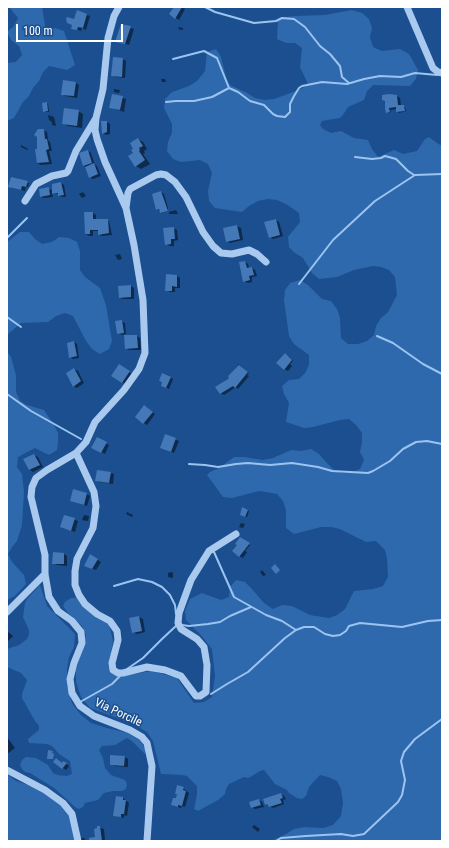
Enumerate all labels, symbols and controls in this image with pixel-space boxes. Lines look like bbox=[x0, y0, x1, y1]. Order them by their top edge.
scale bar bbox=[18, 16, 125, 42]
text: 100 m bbox=[23, 24, 53, 38]
street label: Via Porcile bbox=[92, 696, 144, 730]

